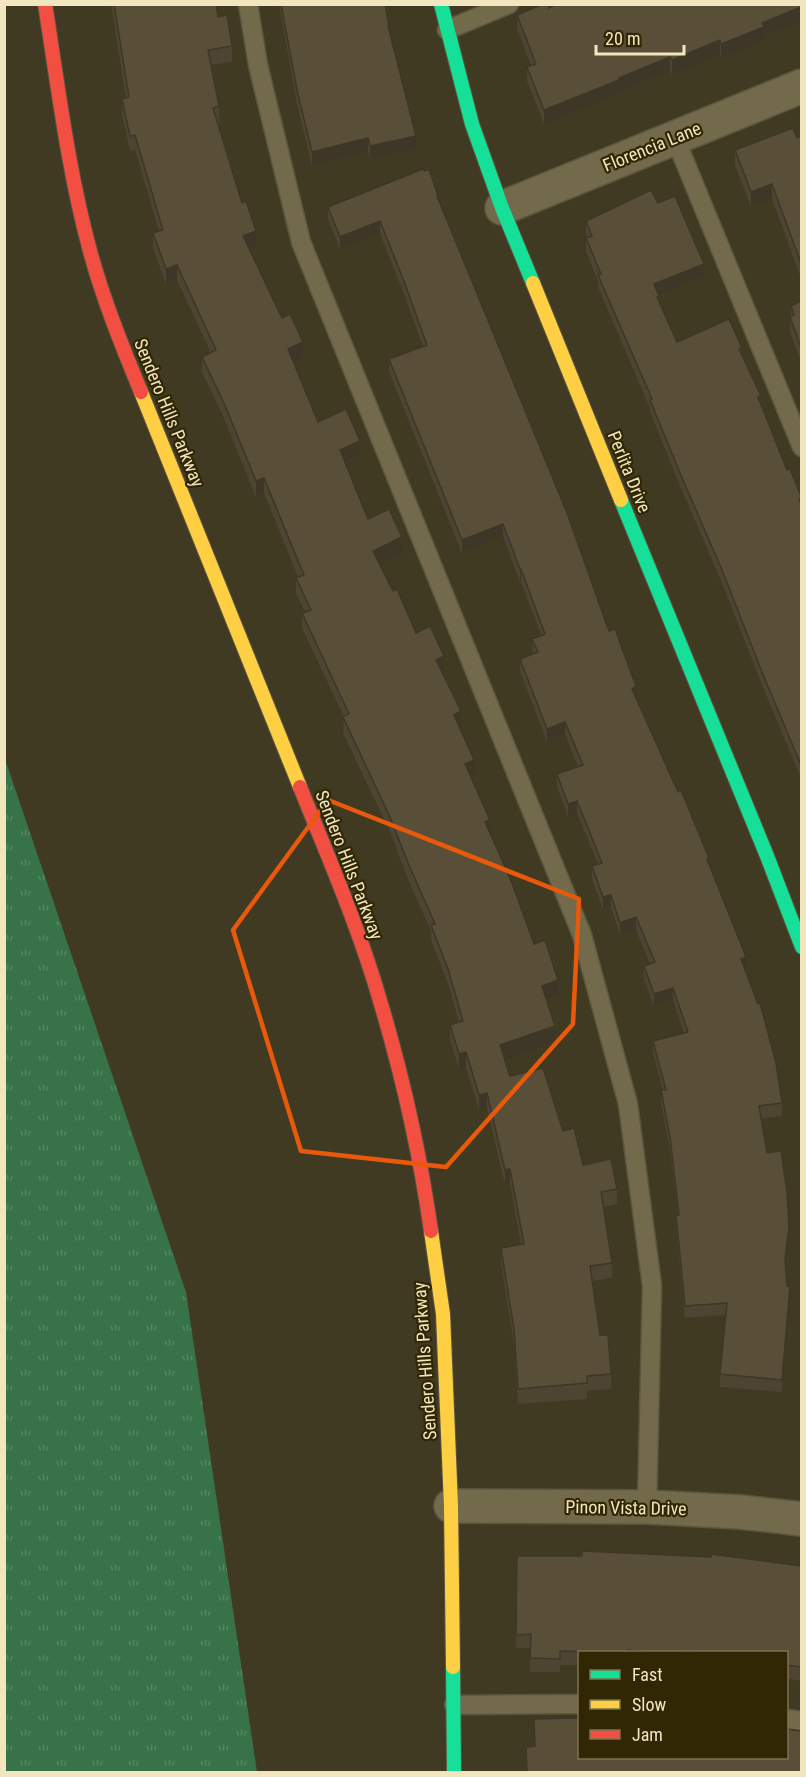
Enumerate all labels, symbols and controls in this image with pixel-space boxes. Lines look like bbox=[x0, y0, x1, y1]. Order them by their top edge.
scale bar bbox=[596, 18, 684, 56]
text: 20 m bbox=[605, 28, 640, 49]
street label: Florencia Lane bbox=[600, 117, 704, 176]
street label: Sendero Hills Parkway bbox=[130, 336, 209, 490]
street label: Perlita Drive bbox=[604, 428, 655, 516]
street label: Sendero Hills Parkway bbox=[311, 787, 388, 943]
street label: Sendero Hills Parkway bbox=[408, 1281, 440, 1441]
street label: Pinon Vista Drive bbox=[565, 1496, 687, 1519]
legend bbox=[578, 1651, 788, 1759]
text: Fast bbox=[632, 1664, 663, 1685]
text: Slow bbox=[632, 1694, 667, 1715]
text: Jam bbox=[632, 1724, 663, 1745]

